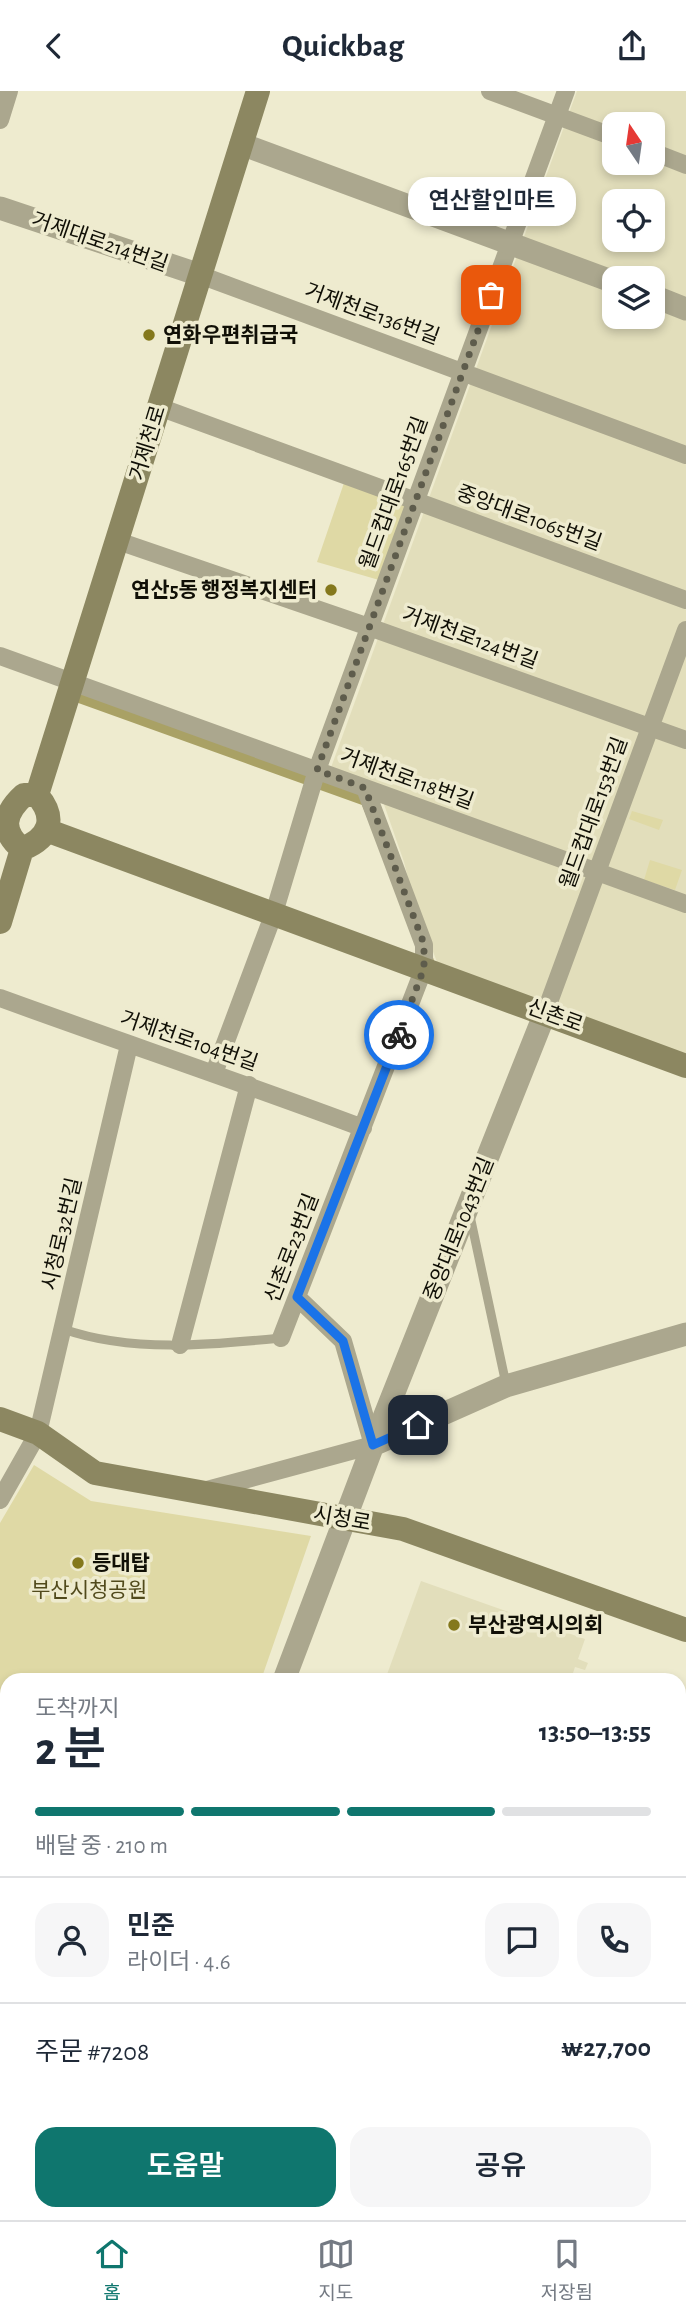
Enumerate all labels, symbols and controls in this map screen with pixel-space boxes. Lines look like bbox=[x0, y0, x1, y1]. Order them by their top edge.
icon: back bbox=[35, 27, 73, 65]
icon: share bbox=[613, 27, 651, 65]
text: Quickbag bbox=[282, 30, 404, 62]
north arrow bbox=[602, 112, 665, 175]
map controls bbox=[602, 112, 665, 329]
callout: 연산할인마트 bbox=[407, 176, 575, 225]
button: locate bbox=[602, 189, 665, 252]
text: 연산할인마트 bbox=[429, 190, 555, 213]
street label: 거제대로214번길 bbox=[29, 208, 171, 275]
pin bbox=[461, 265, 521, 325]
button: layers bbox=[602, 266, 665, 329]
icon: bag bbox=[472, 276, 510, 314]
street label: 거제천로136번길 bbox=[302, 279, 442, 348]
place label: 연화우편취급국 bbox=[163, 324, 298, 346]
marker: 연화우편취급국 bbox=[141, 327, 157, 343]
street label: 거제천로 bbox=[126, 403, 169, 483]
street label: 월드컵대로165번길 bbox=[356, 413, 431, 572]
street label: 중앙대로1065번길 bbox=[454, 481, 605, 554]
place label: 연산5동 행정복지센터 bbox=[131, 579, 317, 601]
marker: 연산5동 행정복지센터 bbox=[323, 582, 339, 598]
street label: 거제천로124번길 bbox=[399, 603, 541, 672]
street label: 월드컵대로153번길 bbox=[556, 734, 631, 892]
street label: 거제천로118번길 bbox=[337, 744, 477, 813]
street label: 신촌로 bbox=[524, 995, 586, 1036]
courier bbox=[364, 1000, 434, 1070]
street label: 거제천로104번길 bbox=[117, 1007, 261, 1074]
icon: bike bbox=[380, 1016, 418, 1054]
street label: 중앙대로1043번길 bbox=[420, 1154, 497, 1304]
street label: 시청로32번길 bbox=[38, 1175, 85, 1292]
street label: 신촌로23번길 bbox=[261, 1190, 322, 1305]
pin bbox=[388, 1395, 448, 1455]
icon: home bbox=[399, 1406, 437, 1444]
street label: 시청로 bbox=[312, 1503, 373, 1534]
place label: 등대탑 bbox=[92, 1552, 150, 1574]
marker: 등대탑 bbox=[70, 1555, 86, 1571]
park label: 부산시청공원 bbox=[31, 1579, 147, 1601]
place label: 부산광역시의회 bbox=[468, 1614, 603, 1636]
marker: 부산광역시의회 bbox=[446, 1617, 462, 1633]
text: 도착까지 bbox=[35, 1698, 120, 1721]
text: 13:50–13:55 bbox=[539, 1719, 651, 1745]
text: 2 분 bbox=[35, 1727, 106, 1773]
text: 배달 중 · 210 m bbox=[35, 1835, 168, 1858]
button: person bbox=[35, 1903, 109, 1977]
button: chat bbox=[485, 1903, 559, 1977]
button: phone bbox=[577, 1903, 651, 1977]
text: 민준 bbox=[127, 1913, 175, 1939]
text: 라이더 · 4.6 bbox=[127, 1951, 230, 1974]
text: ₩27,700 bbox=[561, 2035, 651, 2061]
text: 주문 #7208 bbox=[35, 2039, 149, 2065]
button: 도움말 bbox=[35, 2127, 336, 2207]
button: 공유 bbox=[350, 2127, 651, 2207]
tab: 홈 bbox=[93, 2235, 131, 2305]
tab: 지도 bbox=[317, 2235, 355, 2305]
tab: 저장됨 bbox=[541, 2235, 593, 2305]

